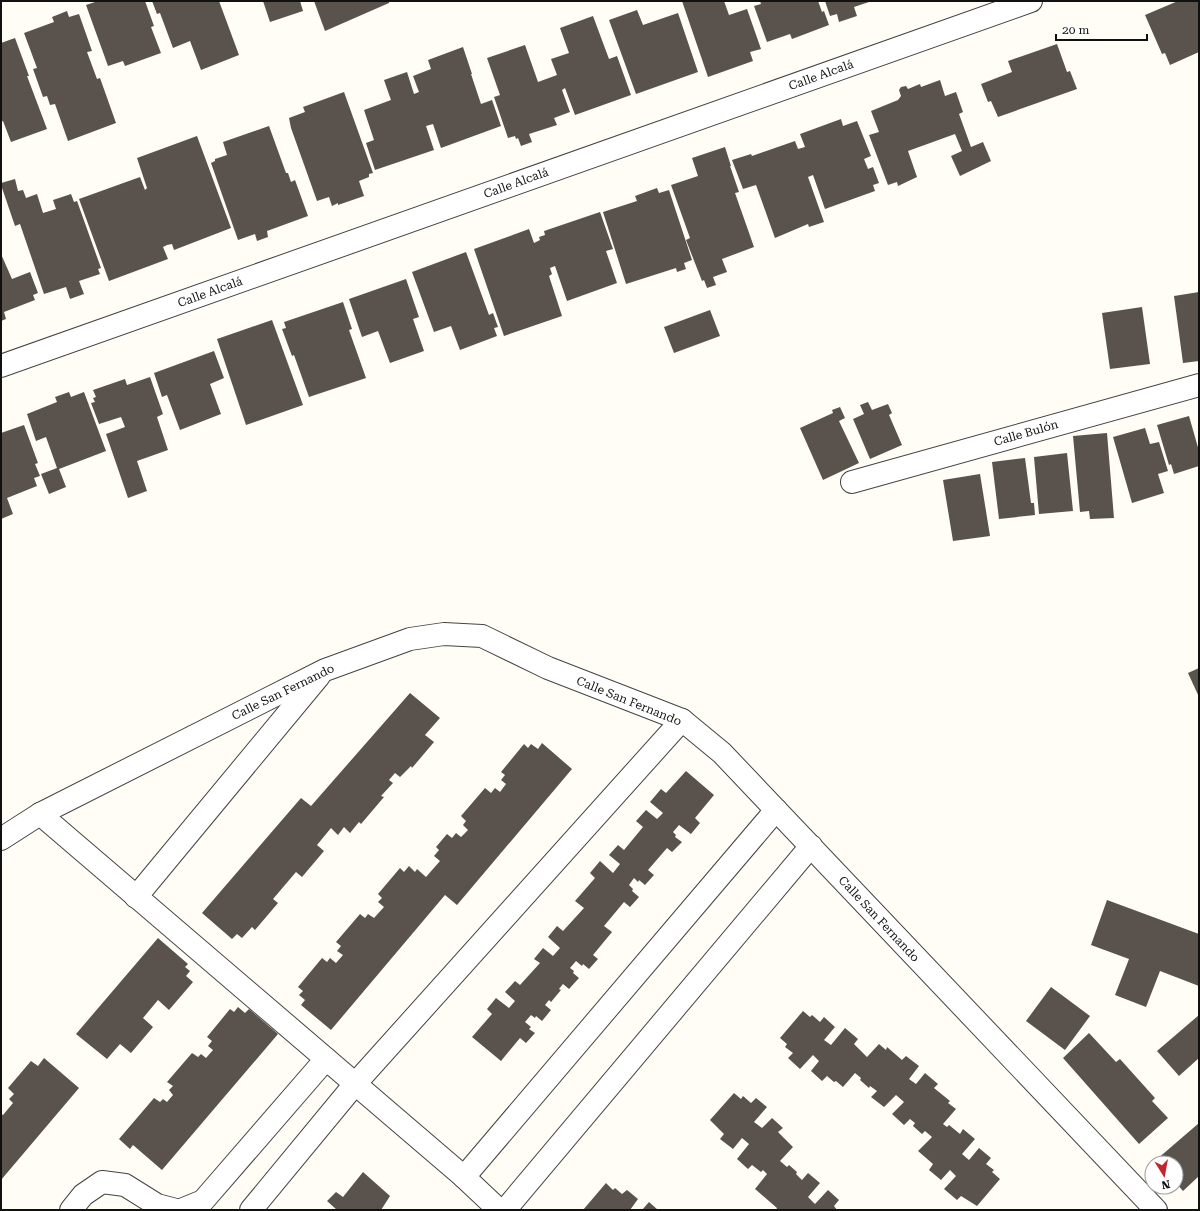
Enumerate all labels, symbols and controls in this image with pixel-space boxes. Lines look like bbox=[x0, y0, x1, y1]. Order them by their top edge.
scale bar bbox=[1056, 16, 1147, 42]
text: 20 m bbox=[1062, 23, 1089, 37]
street label: Calle Alcalá bbox=[787, 57, 856, 93]
street label: Calle Alcalá bbox=[482, 165, 551, 201]
street label: Calle Alcalá bbox=[176, 274, 245, 310]
street label: Calle Bulón bbox=[992, 417, 1060, 449]
street label: Calle San Fernando bbox=[230, 661, 336, 723]
street label: Calle San Fernando bbox=[574, 673, 684, 729]
street label: Calle San Fernando bbox=[836, 873, 922, 965]
north arrow bbox=[1144, 1155, 1184, 1195]
text: N bbox=[1160, 1177, 1171, 1192]

